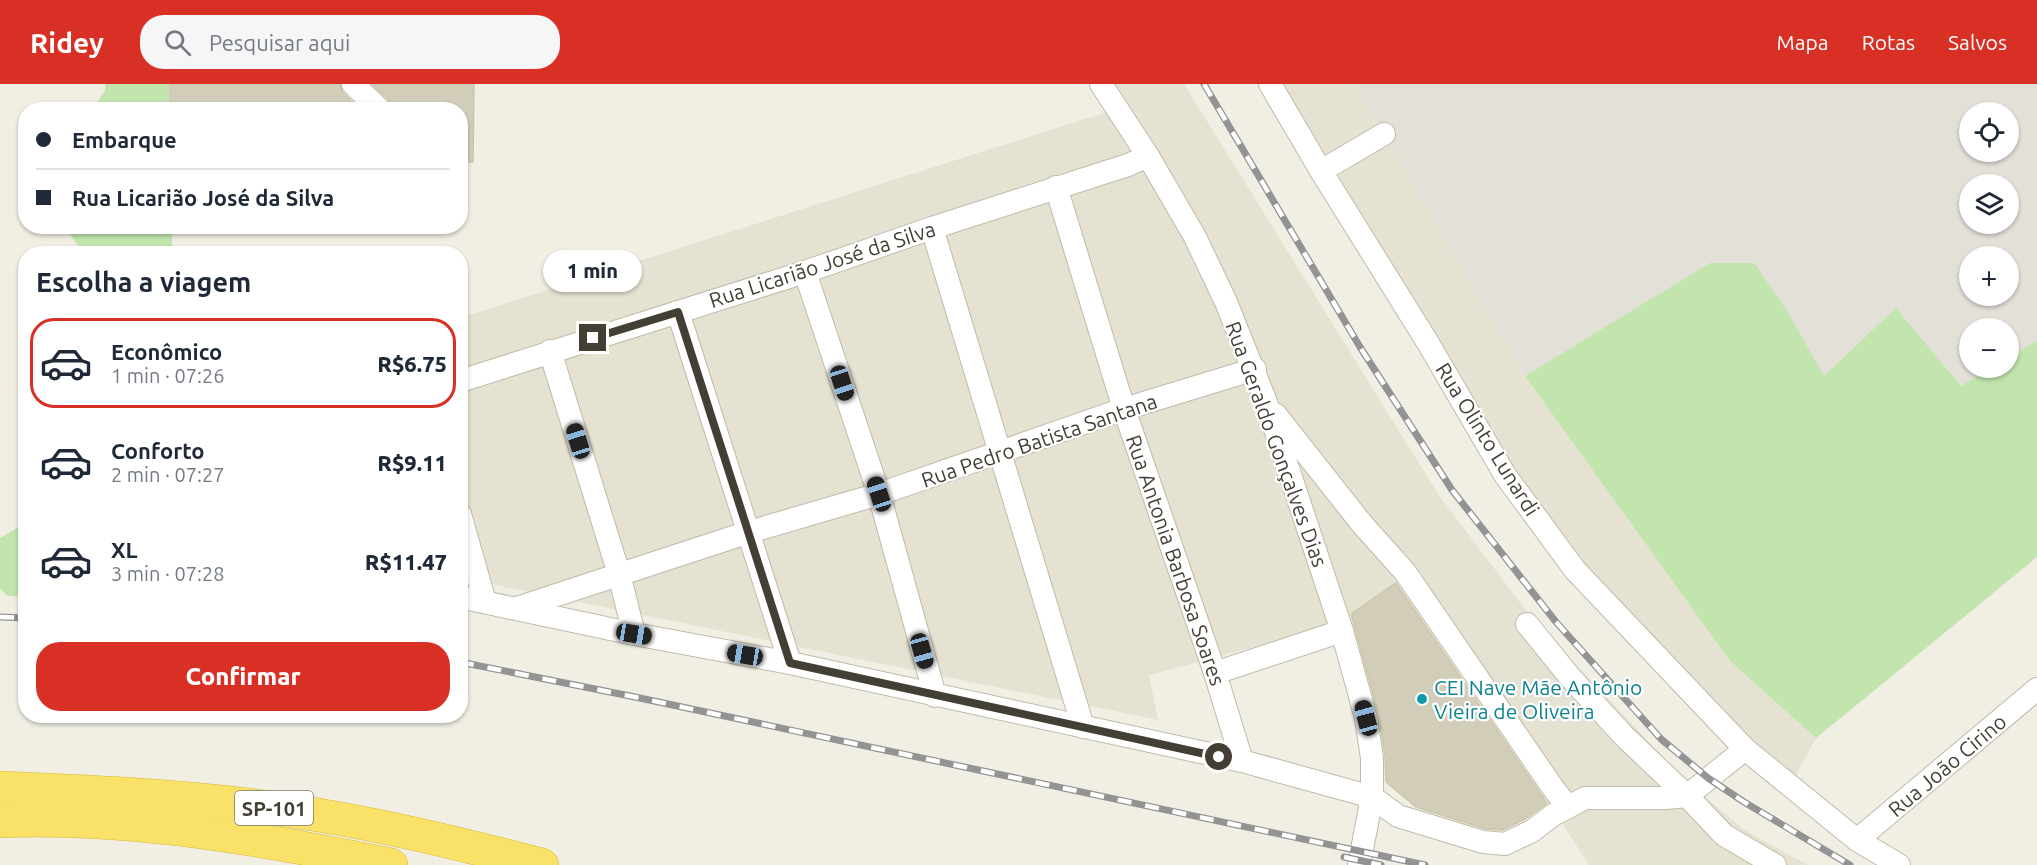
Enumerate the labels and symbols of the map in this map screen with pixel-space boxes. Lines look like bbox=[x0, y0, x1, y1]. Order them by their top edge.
street label: Rua Licarião José da Silva bbox=[706, 216, 938, 312]
callout: 1 min bbox=[544, 251, 642, 293]
street label: Rua Geraldo Gonçalves Dias bbox=[1221, 318, 1333, 570]
route end bbox=[579, 324, 606, 351]
street label: Rua Olinto Lunardi bbox=[1431, 358, 1545, 520]
car bbox=[828, 363, 856, 403]
street label: Rua Pedro Batista Santana bbox=[918, 388, 1160, 492]
car bbox=[564, 421, 592, 461]
street label: Rua Antonia Barbosa Soares bbox=[1122, 431, 1230, 689]
car bbox=[865, 474, 893, 514]
car bbox=[615, 622, 653, 646]
car bbox=[908, 631, 936, 671]
car bbox=[726, 643, 764, 667]
place label: CEI Nave Mãe Antônio Vieira de Oliveira bbox=[1434, 675, 1642, 723]
marker: CEI Nave Mãe Antônio Vieira de Oliveira bbox=[1415, 692, 1429, 706]
car bbox=[1353, 698, 1379, 738]
street label: Rua João Cirino bbox=[1883, 709, 2011, 821]
route start bbox=[1205, 743, 1232, 770]
road number: SP-101 bbox=[235, 791, 313, 825]

